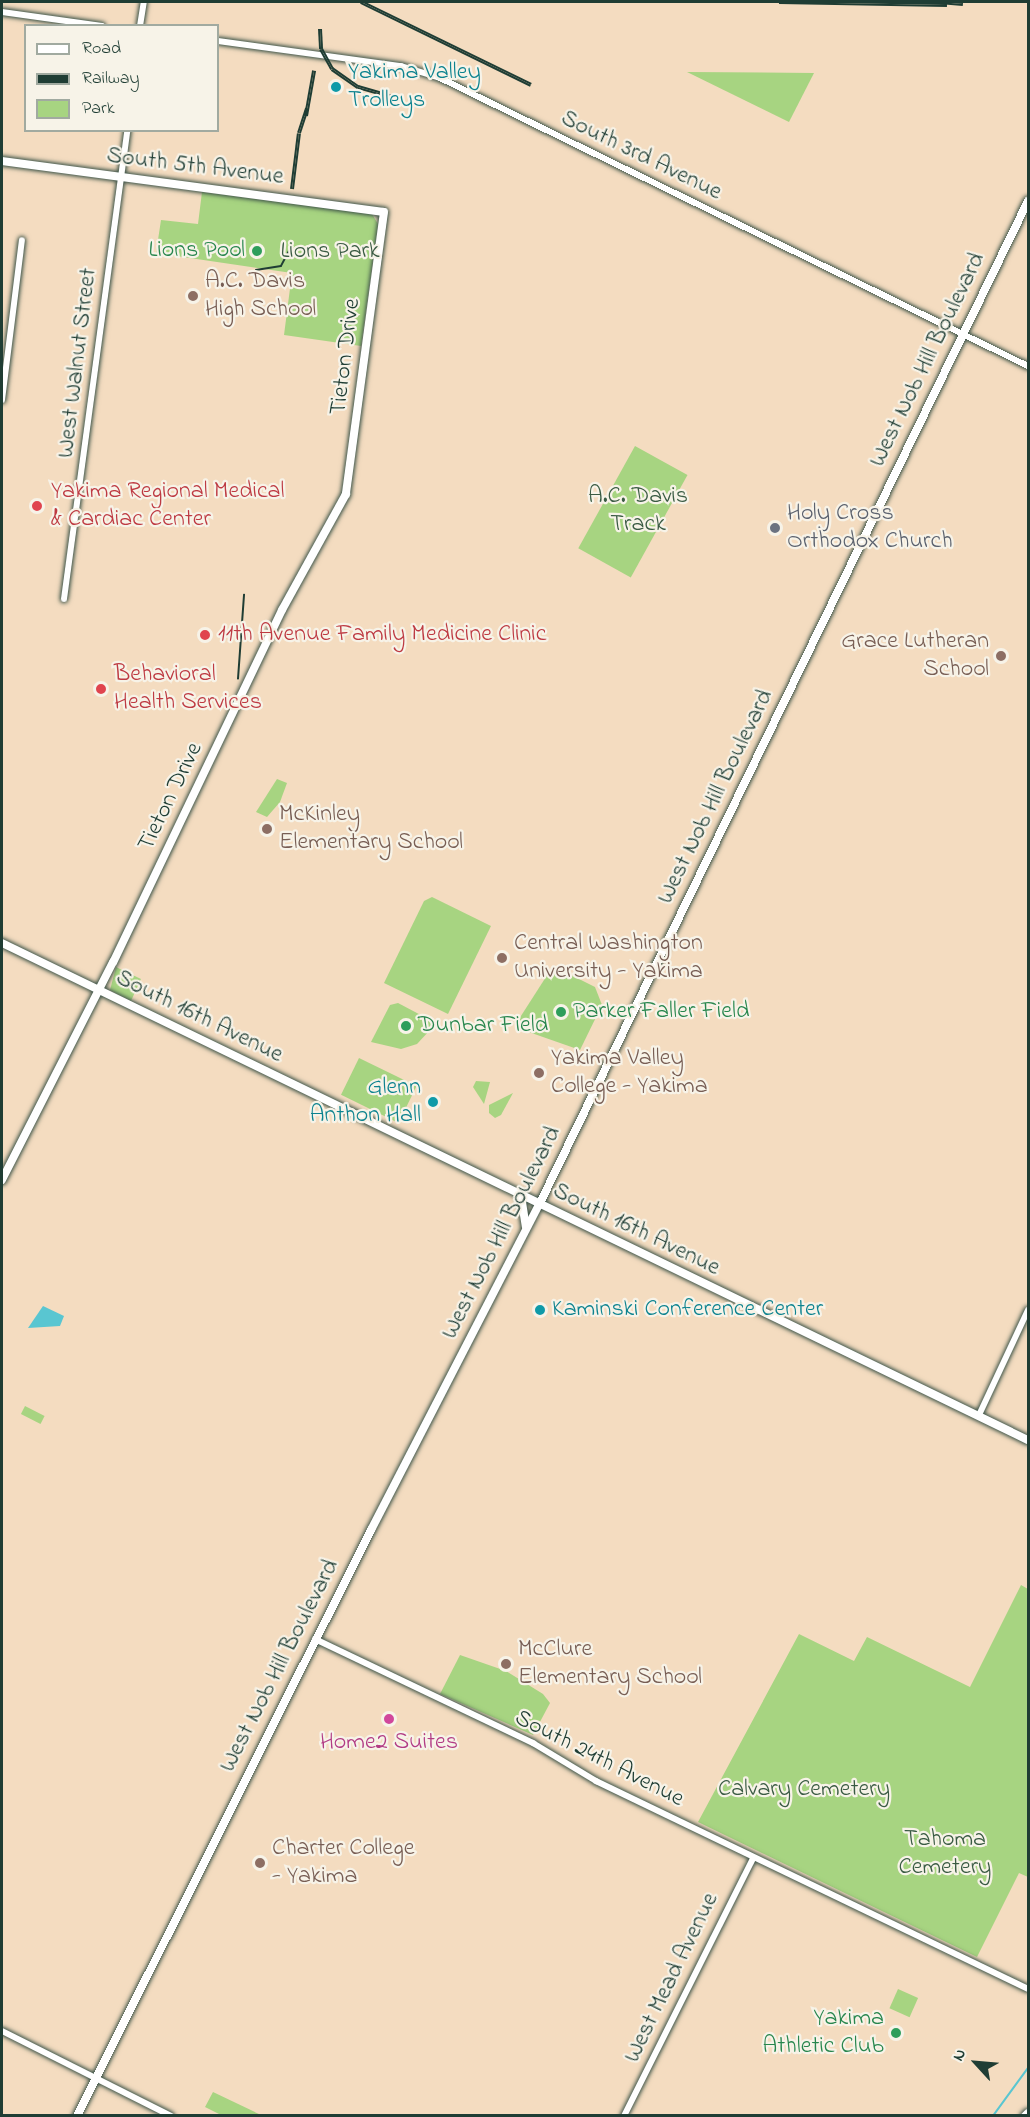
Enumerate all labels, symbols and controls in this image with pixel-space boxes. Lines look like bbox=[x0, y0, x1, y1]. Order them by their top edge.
legend bbox=[24, 24, 219, 132]
text: Road bbox=[82, 36, 121, 62]
place label: Yakima Valley Trolleys bbox=[348, 59, 481, 115]
text: Railway bbox=[82, 66, 139, 92]
marker: Yakima Valley Trolleys bbox=[329, 80, 343, 94]
text: Park bbox=[82, 96, 115, 122]
street label: South 3rd Avenue bbox=[556, 105, 726, 207]
street label: South 5th Avenue bbox=[105, 142, 285, 192]
place label: Lions Pool bbox=[149, 237, 245, 265]
park label: Lions Park bbox=[280, 238, 380, 266]
marker: Lions Pool bbox=[250, 244, 264, 258]
street label: West Nob Hill Boulevard bbox=[864, 248, 992, 472]
street label: West Walnut Street bbox=[52, 266, 104, 460]
place label: A.C. Davis High School bbox=[205, 268, 316, 324]
marker: A.C. Davis High School bbox=[186, 289, 200, 303]
street label: Tieton Drive bbox=[325, 297, 367, 417]
place label: Yakima Regional Medical & Cardiac Center bbox=[51, 478, 285, 534]
park label: A.C. Davis Track bbox=[588, 483, 688, 539]
marker: Yakima Regional Medical & Cardiac Center bbox=[28, 497, 46, 515]
place label: Holy Cross Orthodox Church bbox=[787, 500, 953, 556]
marker: Holy Cross Orthodox Church bbox=[768, 521, 782, 535]
place label: 11th Avenue Family Medicine Clinic bbox=[218, 621, 546, 649]
marker: 11th Avenue Family Medicine Clinic bbox=[196, 626, 214, 644]
place label: Grace Lutheran School bbox=[841, 628, 989, 684]
marker: Grace Lutheran School bbox=[994, 649, 1008, 663]
place label: Behavioral Health Services bbox=[114, 661, 262, 717]
marker: Behavioral Health Services bbox=[92, 680, 110, 698]
street label: West Nob Hill Boulevard bbox=[652, 685, 780, 909]
street label: Tieton Drive bbox=[132, 738, 210, 856]
place label: McKinley Elementary School bbox=[279, 801, 463, 857]
marker: McKinley Elementary School bbox=[260, 822, 274, 836]
place label: Central Washington University - Yakima bbox=[514, 930, 703, 986]
marker: Central Washington University - Yakima bbox=[495, 951, 509, 965]
street label: South 16th Avenue bbox=[111, 964, 287, 1070]
place label: Parker Faller Field bbox=[573, 998, 749, 1026]
marker: Parker Faller Field bbox=[554, 1005, 568, 1019]
place label: Dunbar Field bbox=[418, 1012, 548, 1040]
marker: Dunbar Field bbox=[399, 1019, 413, 1033]
place label: Yakima Valley College - Yakima bbox=[551, 1045, 708, 1101]
marker: Yakima Valley College - Yakima bbox=[532, 1066, 546, 1080]
place label: Glenn Anthon Hall bbox=[310, 1074, 421, 1130]
marker: Glenn Anthon Hall bbox=[426, 1095, 440, 1109]
street label: West Nob Hill Boulevard bbox=[436, 1122, 568, 1344]
street label: South 16th Avenue bbox=[548, 1177, 724, 1283]
place label: Kaminski Conference Center bbox=[552, 1296, 823, 1324]
marker: Kaminski Conference Center bbox=[533, 1303, 547, 1317]
street label: West Nob Hill Boulevard bbox=[214, 1555, 346, 1777]
place label: McClure Elementary School bbox=[518, 1636, 702, 1692]
marker: McClure Elementary School bbox=[499, 1657, 513, 1671]
street label: South 24th Avenue bbox=[510, 1704, 688, 1814]
marker: Home2 Suites bbox=[382, 1712, 396, 1726]
place label: Home2 Suites bbox=[320, 1729, 458, 1757]
park label: Calvary Cemetery bbox=[718, 1776, 890, 1804]
park label: Tahoma Cemetery bbox=[899, 1826, 991, 1882]
place label: Charter College - Yakima bbox=[272, 1835, 415, 1891]
marker: Charter College - Yakima bbox=[253, 1856, 267, 1870]
street label: West Mead Avenue bbox=[618, 1888, 726, 2068]
place label: Yakima Athletic Club bbox=[762, 2005, 884, 2061]
marker: Yakima Athletic Club bbox=[889, 2026, 903, 2040]
north arrow bbox=[946, 2033, 1006, 2093]
text: N bbox=[947, 2045, 973, 2065]

